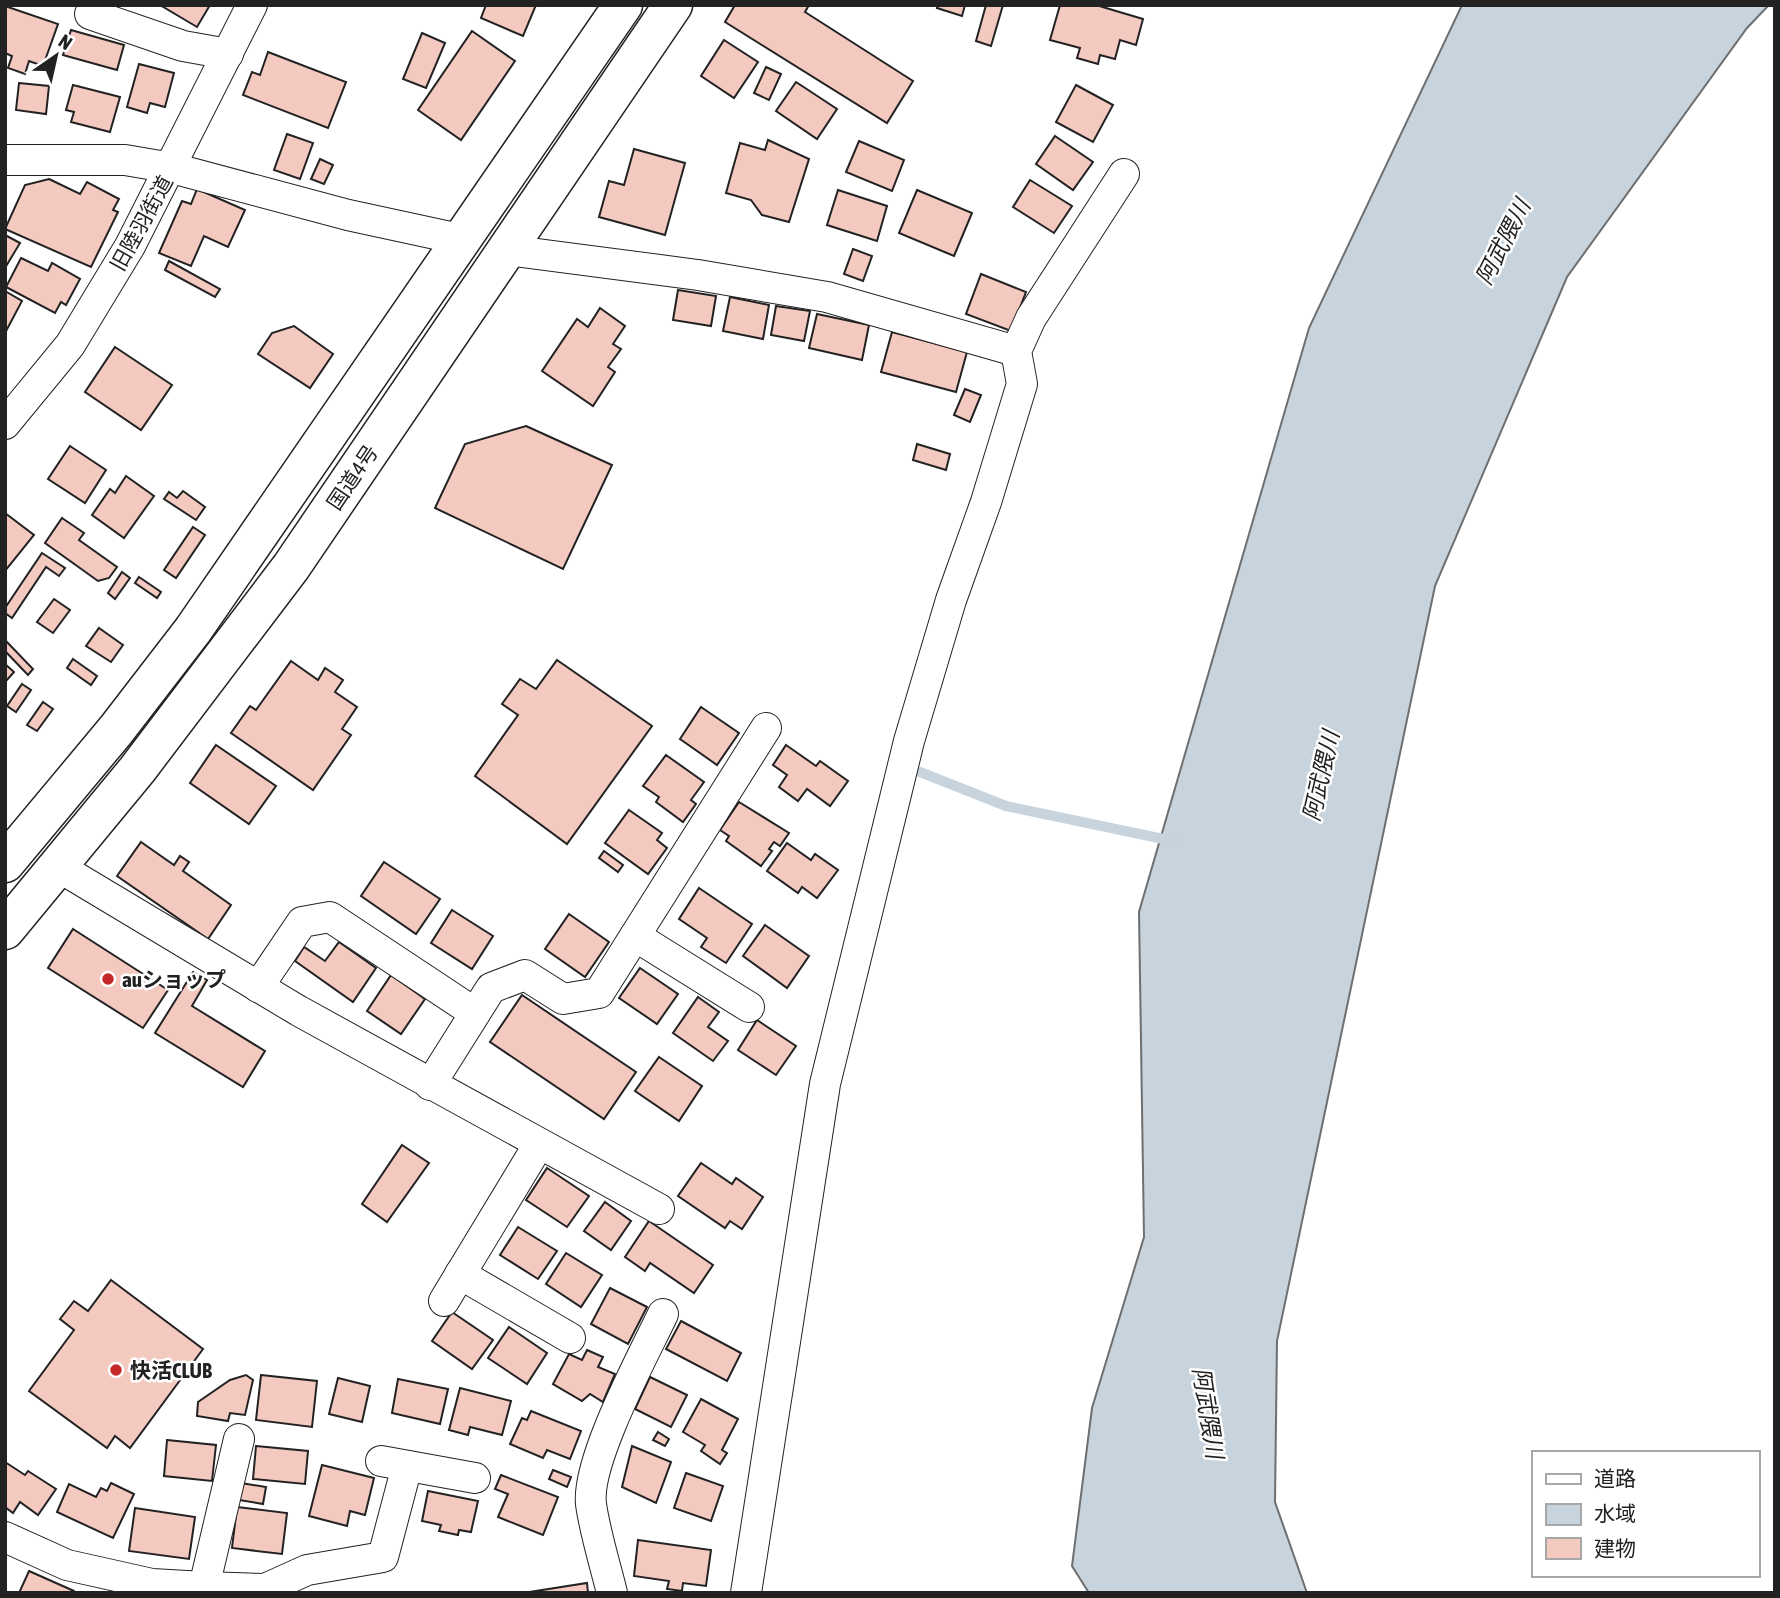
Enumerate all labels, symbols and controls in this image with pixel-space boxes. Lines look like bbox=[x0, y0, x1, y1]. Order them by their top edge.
north arrow bbox=[21, 21, 91, 91]
text: N bbox=[55, 30, 76, 54]
street label: 旧陸羽街道 bbox=[105, 171, 177, 275]
water label: 阿武隈川 bbox=[1471, 192, 1537, 289]
street label: 国道4号 bbox=[322, 440, 382, 514]
water label: 阿武隈川 bbox=[1298, 725, 1345, 824]
place label: auショップ bbox=[122, 967, 226, 991]
marker: auショップ bbox=[100, 971, 116, 987]
place label: 快活CLUB bbox=[130, 1358, 212, 1382]
marker: 快活CLUB bbox=[108, 1362, 124, 1378]
water label: 阿武隈川 bbox=[1188, 1366, 1229, 1463]
legend bbox=[1532, 1451, 1759, 1577]
text: 道路 bbox=[1594, 1466, 1636, 1490]
text: 水域 bbox=[1594, 1501, 1636, 1525]
text: 建物 bbox=[1594, 1536, 1636, 1560]

